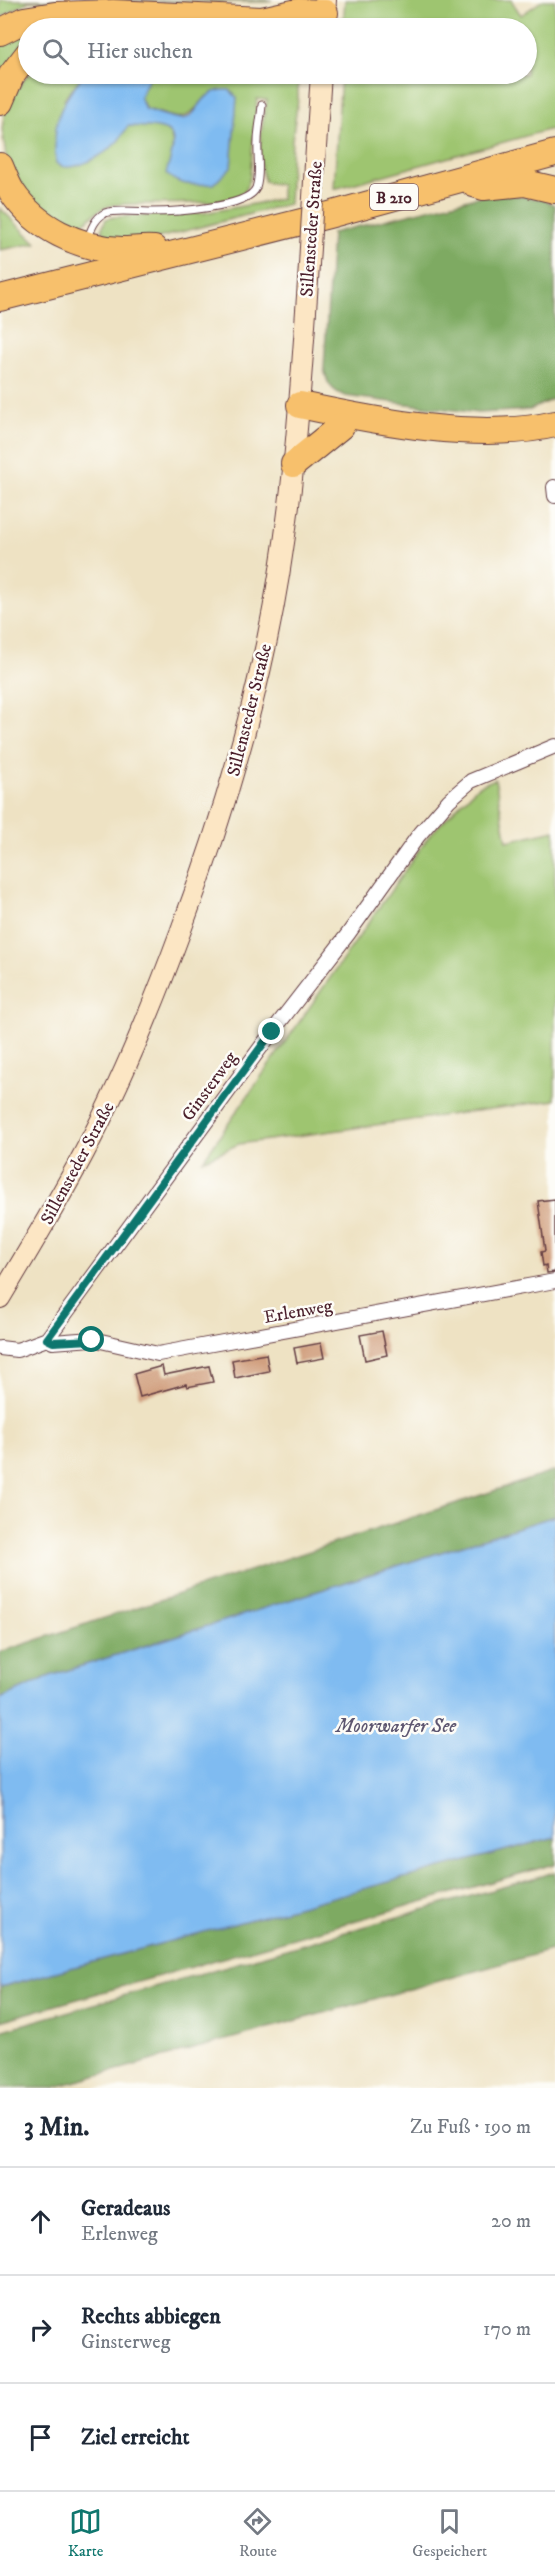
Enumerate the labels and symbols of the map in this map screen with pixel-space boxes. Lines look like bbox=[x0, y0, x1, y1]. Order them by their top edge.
street label: Sillensteder Straße bbox=[296, 161, 328, 298]
road number: B 210 bbox=[370, 184, 418, 210]
street label: Sillensteder Straße bbox=[223, 642, 277, 779]
route end bbox=[258, 1018, 284, 1044]
street label: Ginsterweg bbox=[177, 1047, 242, 1126]
street label: Sillensteder Straße bbox=[36, 1098, 119, 1229]
street label: Erlenweg bbox=[262, 1295, 334, 1329]
route start bbox=[78, 1326, 104, 1352]
water label: Moorwarfer See bbox=[334, 1714, 457, 1739]

